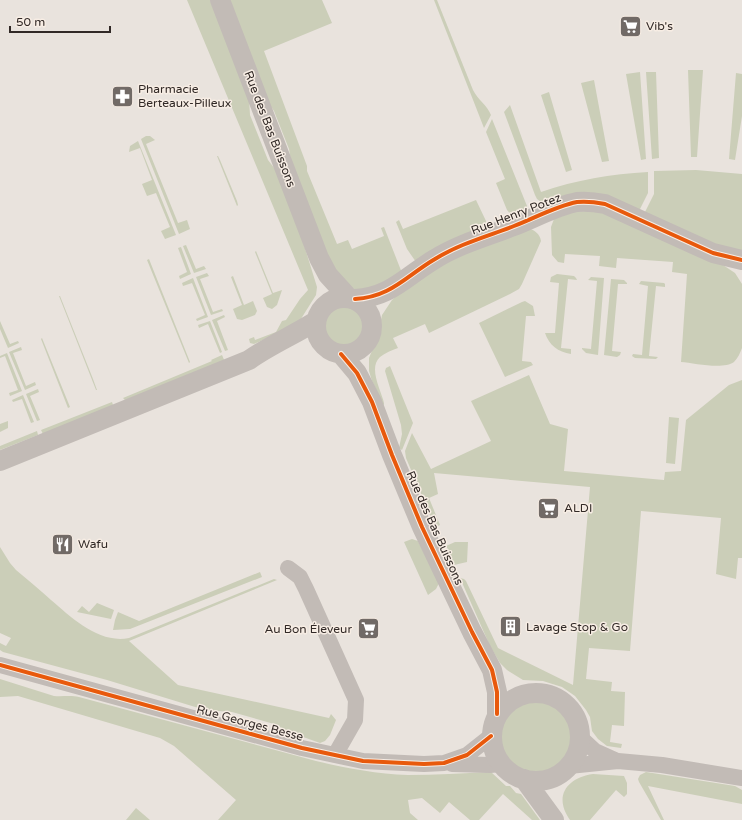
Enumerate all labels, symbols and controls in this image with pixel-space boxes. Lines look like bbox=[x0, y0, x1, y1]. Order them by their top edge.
scale bar bbox=[10, 8, 110, 34]
supermarket icon: Vib's bbox=[618, 13, 644, 39]
text: 50 m bbox=[16, 15, 45, 29]
place label: Vib's bbox=[646, 19, 673, 33]
street label: Rue des Bas Buissons bbox=[241, 69, 299, 189]
place label: Pharmacie Berteaux-Pilleux bbox=[138, 82, 231, 110]
pharmacy icon: Pharmacie Berteaux-Pilleux bbox=[109, 83, 135, 109]
street label: Rue Henry Potez bbox=[469, 190, 563, 238]
street label: Rue des Bas Buissons bbox=[404, 469, 467, 587]
supermarket icon: ALDI bbox=[535, 495, 561, 521]
place label: ALDI bbox=[564, 501, 592, 515]
restaurant icon: Wafu bbox=[50, 531, 76, 557]
place label: Wafu bbox=[78, 537, 108, 551]
building icon: Lavage Stop & Go bbox=[498, 614, 524, 640]
supermarket icon: Au Bon Éleveur bbox=[355, 616, 381, 642]
place label: Lavage Stop & Go bbox=[526, 620, 628, 634]
place label: Au Bon Éleveur bbox=[264, 622, 352, 636]
street label: Rue Georges Besse bbox=[195, 702, 305, 744]

